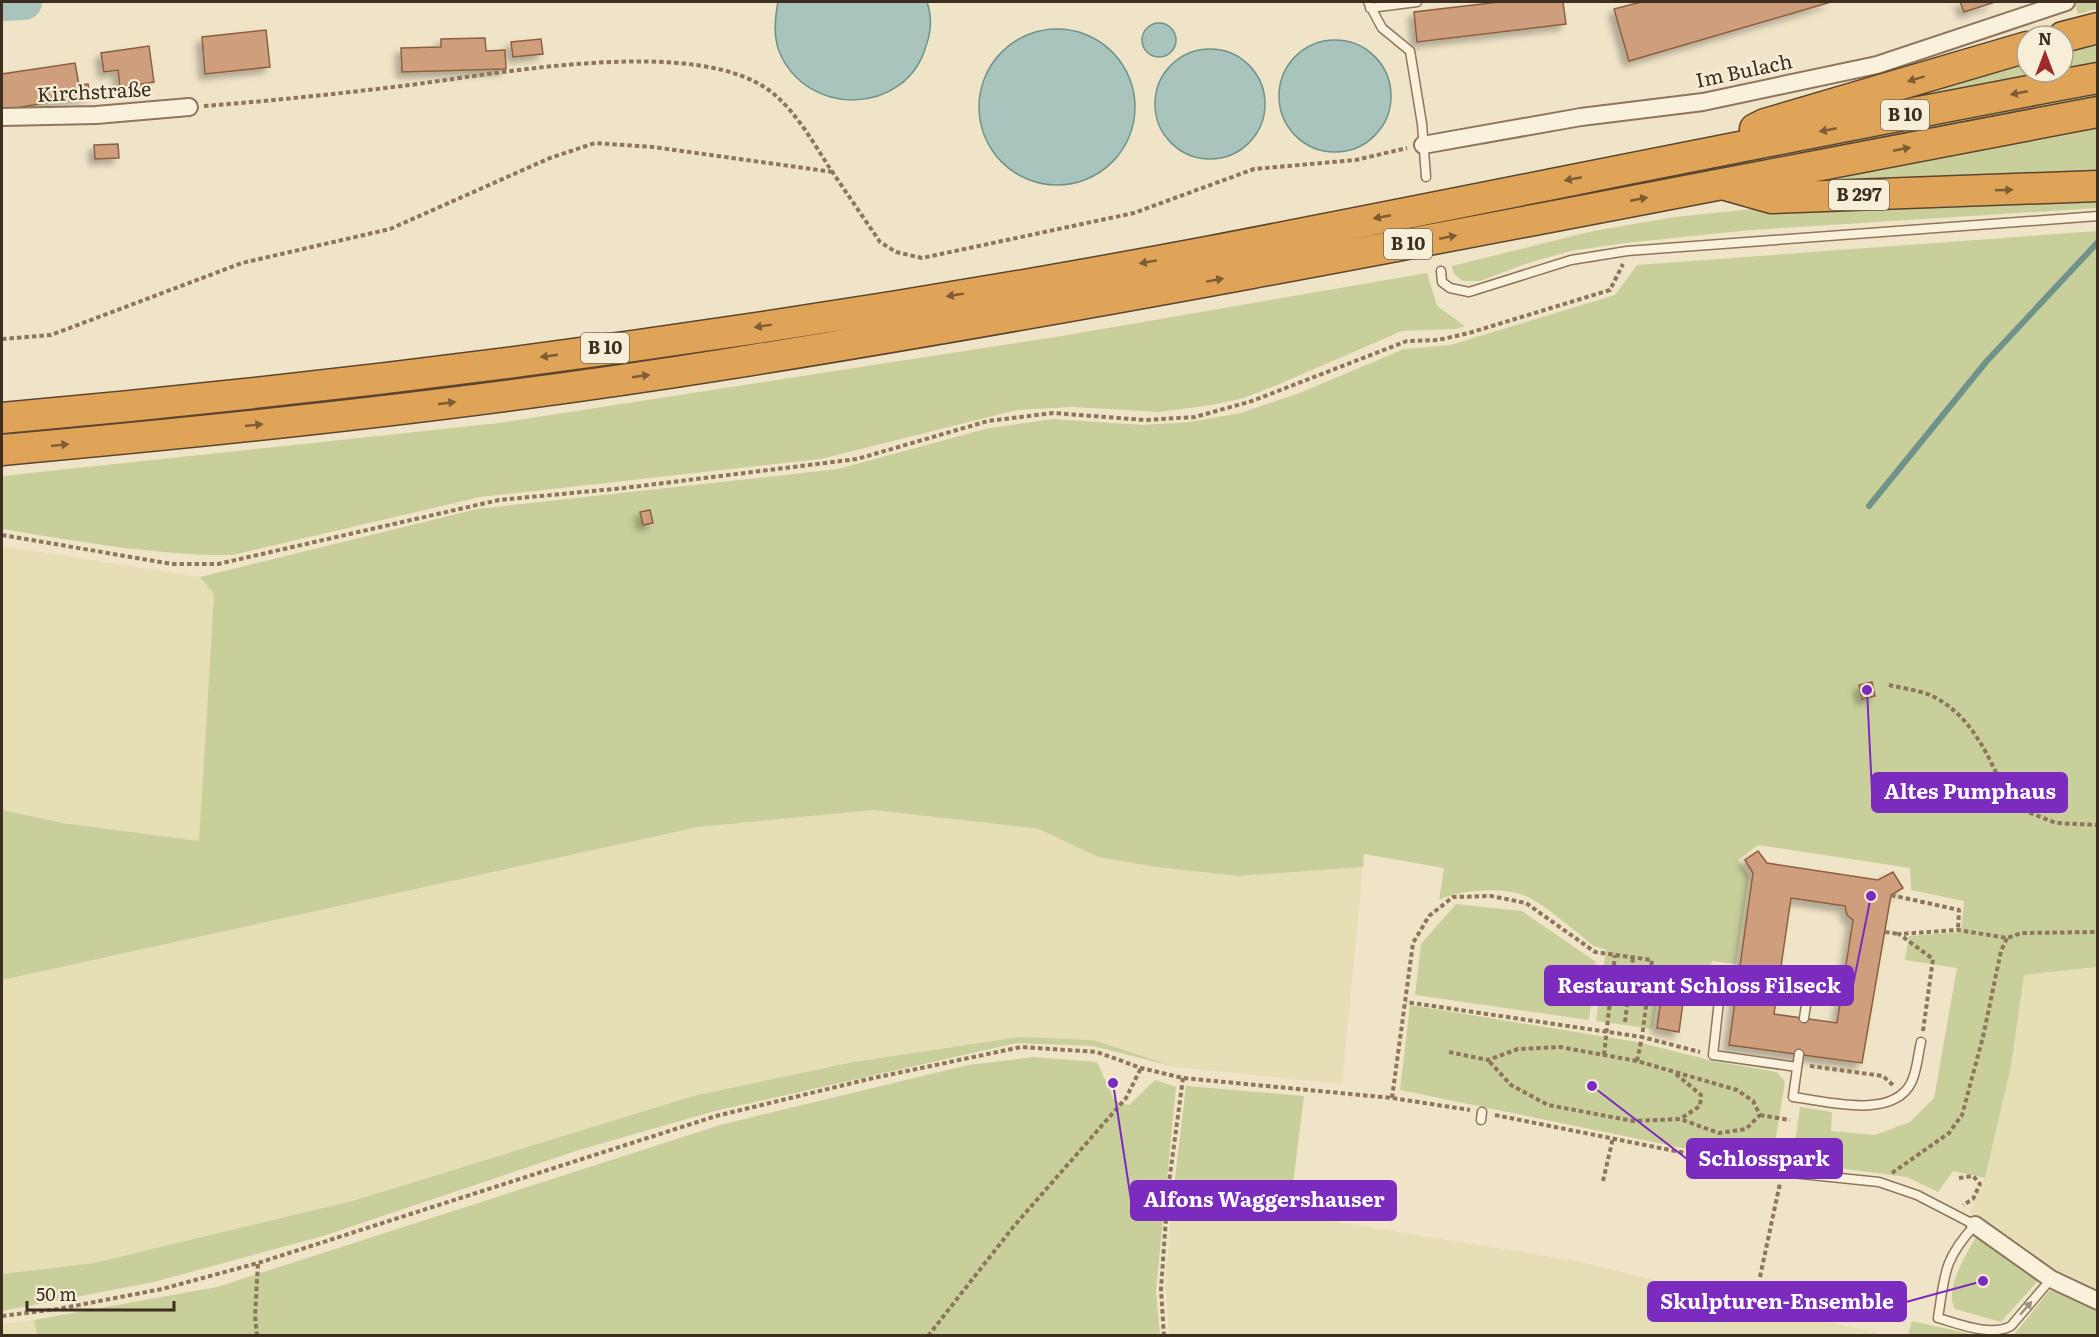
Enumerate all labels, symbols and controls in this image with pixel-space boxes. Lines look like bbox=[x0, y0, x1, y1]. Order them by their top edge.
north arrow bbox=[2015, 24, 2075, 84]
text: N bbox=[2038, 26, 2052, 50]
street label: Im Bulach bbox=[1693, 44, 1795, 94]
street label: Kirchstraße bbox=[36, 72, 152, 108]
one-way arrow bbox=[1906, 75, 1924, 84]
one-way arrow bbox=[2010, 89, 2029, 98]
road number: B 10 bbox=[1881, 100, 1929, 130]
one-way arrow bbox=[1818, 126, 1837, 135]
one-way arrow bbox=[1893, 144, 1912, 153]
one-way arrow bbox=[1563, 175, 1582, 184]
road number: B 297 bbox=[1829, 180, 1889, 210]
one-way arrow bbox=[1994, 185, 2013, 194]
one-way arrow bbox=[1630, 194, 1649, 203]
one-way arrow bbox=[1372, 213, 1391, 222]
road number: B 10 bbox=[1384, 229, 1432, 259]
one-way arrow bbox=[1439, 232, 1458, 241]
one-way arrow bbox=[1138, 258, 1157, 267]
one-way arrow bbox=[1205, 275, 1224, 284]
one-way arrow bbox=[946, 291, 965, 300]
one-way arrow bbox=[753, 321, 772, 330]
road number: B 10 bbox=[581, 333, 629, 363]
one-way arrow bbox=[539, 351, 558, 360]
one-way arrow bbox=[631, 371, 650, 380]
one-way arrow bbox=[438, 398, 457, 407]
one-way arrow bbox=[244, 420, 263, 430]
one-way arrow bbox=[50, 440, 69, 450]
callout: Altes Pumphaus bbox=[1872, 773, 2067, 812]
text: Altes Pumphaus bbox=[1884, 774, 2056, 805]
callout: Restaurant Schloss Filseck bbox=[1545, 966, 1853, 1005]
text: Restaurant Schloss Filseck bbox=[1557, 968, 1842, 999]
callout: Schlosspark bbox=[1687, 1139, 1842, 1178]
text: Schlosspark bbox=[1698, 1141, 1830, 1172]
callout: Alfons Waggershauser bbox=[1131, 1181, 1396, 1220]
text: Alfons Waggershauser bbox=[1143, 1182, 1385, 1213]
scale bar bbox=[27, 1274, 174, 1312]
text: 50 m bbox=[36, 1280, 77, 1307]
callout: Skulpturen-Ensemble bbox=[1648, 1282, 1906, 1321]
text: Skulpturen-Ensemble bbox=[1660, 1284, 1894, 1315]
one-way arrow bbox=[2020, 1300, 2033, 1316]

